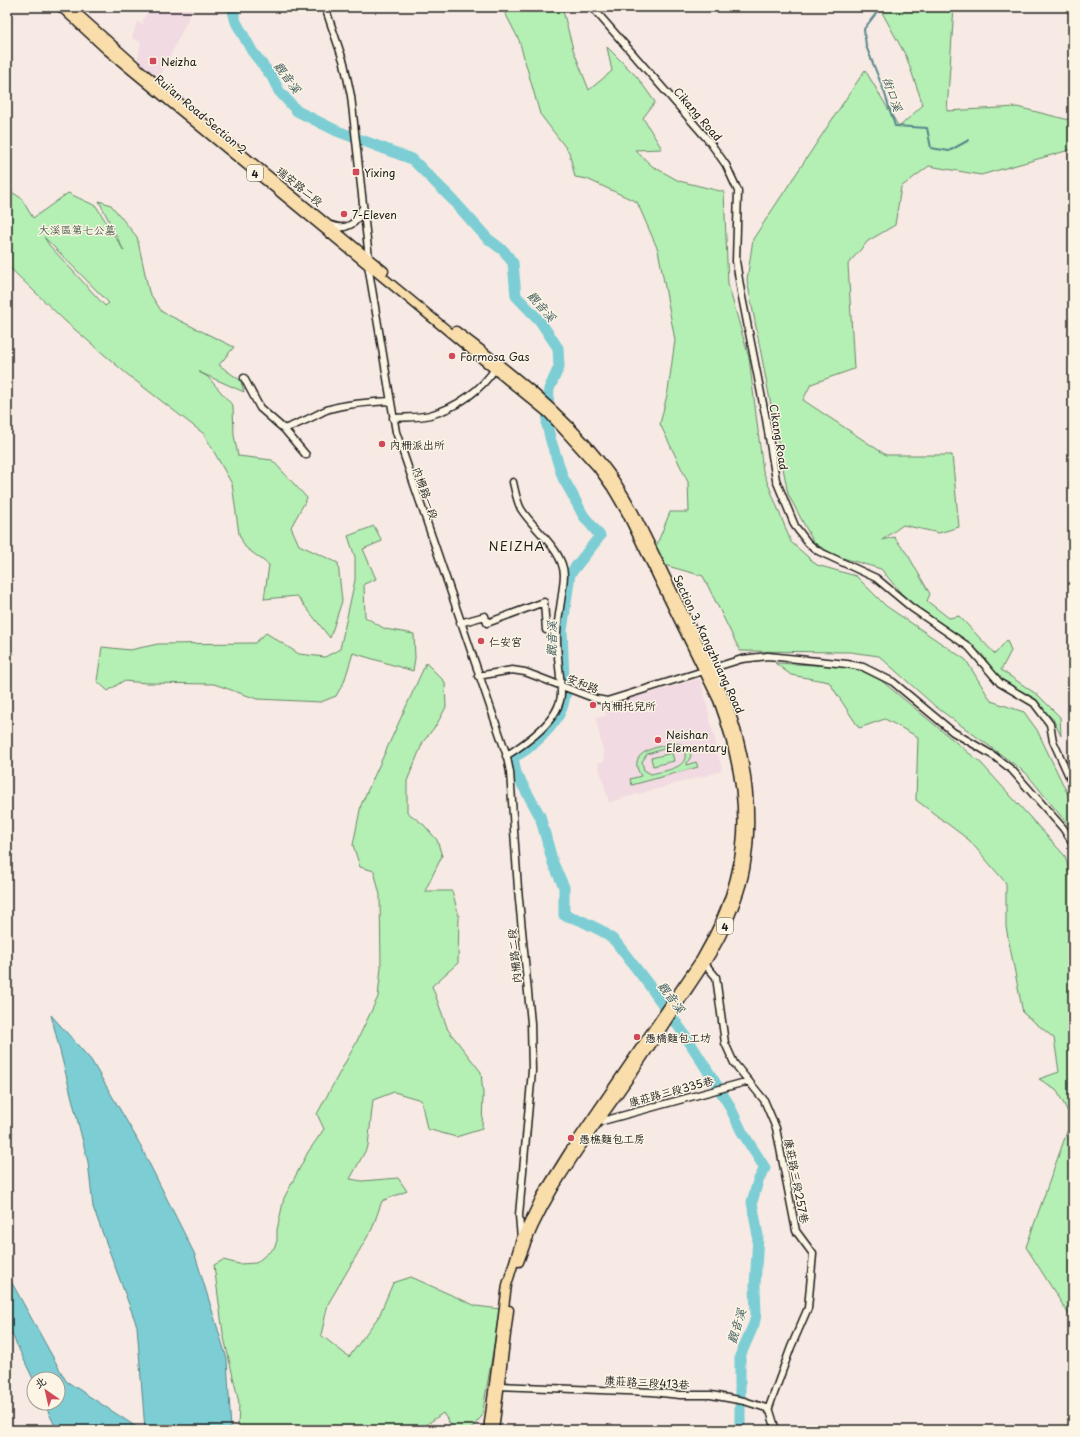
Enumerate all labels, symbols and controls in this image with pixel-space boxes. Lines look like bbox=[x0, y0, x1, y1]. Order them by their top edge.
place label: Neizha bbox=[161, 53, 197, 70]
marker: Neizha bbox=[148, 56, 158, 66]
water label: 觀音溪 bbox=[270, 57, 306, 98]
street label: Rui'an Road Section 2 bbox=[151, 70, 251, 158]
water label: 街口溪 bbox=[878, 74, 908, 115]
street label: Cikang Road bbox=[670, 83, 726, 145]
street label: 瑞安路二段 bbox=[273, 162, 327, 210]
place label: Yixing bbox=[364, 164, 395, 181]
road number: 4 bbox=[247, 165, 263, 181]
marker: Yixing bbox=[351, 167, 361, 177]
place label: 7-Eleven bbox=[352, 206, 397, 223]
marker: 7-Eleven bbox=[339, 209, 349, 219]
park label: 大溪區第七公墓 bbox=[39, 221, 116, 238]
water label: 觀音溪 bbox=[523, 287, 561, 326]
place label: Formosa Gas bbox=[460, 348, 530, 365]
marker: Formosa Gas bbox=[447, 351, 457, 361]
street label: Cikang Road bbox=[765, 403, 793, 471]
place label: 內柵派出所 bbox=[390, 436, 445, 453]
marker: 內柵派出所 bbox=[377, 439, 387, 449]
street label: 內柵路一段 bbox=[409, 464, 443, 522]
district label: NEIZHA bbox=[489, 536, 545, 555]
street label: Section 3, Kangzhuang Road bbox=[669, 572, 749, 716]
water label: 觀音溪 bbox=[542, 620, 560, 657]
place label: 仁安宮 bbox=[489, 633, 522, 650]
marker: 仁安宮 bbox=[476, 636, 486, 646]
street label: 安和路 bbox=[565, 669, 601, 697]
place label: 內柵托兒所 bbox=[601, 697, 656, 714]
marker: 內柵托兒所 bbox=[588, 700, 598, 710]
place label: Neishan Elementary bbox=[666, 726, 727, 756]
marker: Neishan Elementary bbox=[653, 735, 663, 745]
road number: 4 bbox=[717, 918, 733, 934]
street label: 內柵路二段 bbox=[503, 928, 525, 984]
water label: 觀音溪 bbox=[654, 977, 690, 1018]
place label: 愚橋麵包工坊 bbox=[645, 1029, 711, 1046]
marker: 愚橋麵包工坊 bbox=[632, 1032, 642, 1042]
street label: 康莊路三段335巷 bbox=[627, 1071, 715, 1111]
place label: 愚樵麵包工房 bbox=[579, 1130, 645, 1147]
marker: 愚樵麵包工房 bbox=[566, 1133, 576, 1143]
street label: 康莊路三段257巷 bbox=[780, 1137, 814, 1225]
water label: 觀音溪 bbox=[722, 1305, 750, 1346]
north arrow bbox=[26, 1371, 66, 1411]
street label: 康莊路三段413巷 bbox=[604, 1371, 690, 1393]
text: 北 bbox=[31, 1372, 49, 1392]

